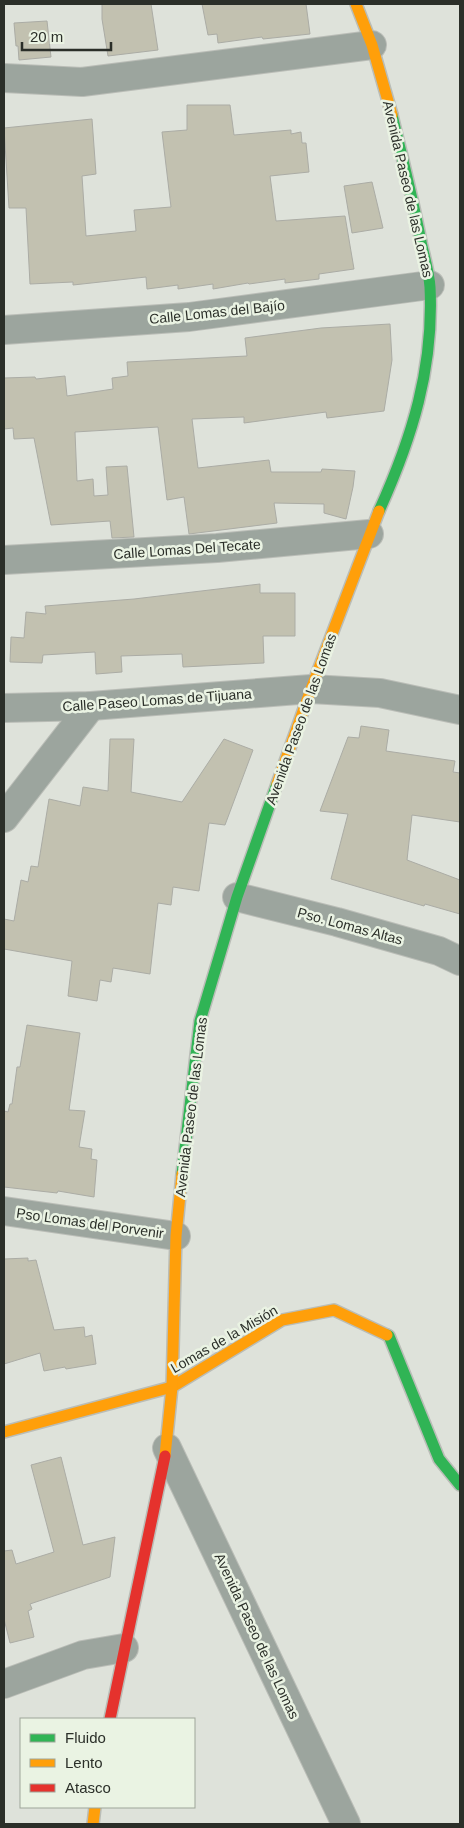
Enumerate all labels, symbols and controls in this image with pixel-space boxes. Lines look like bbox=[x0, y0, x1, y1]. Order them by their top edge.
scale bar bbox=[22, 20, 111, 52]
text: 20 m bbox=[30, 28, 63, 45]
street label: Avenida Paseo de las Lomas bbox=[380, 99, 436, 279]
street label: Calle Lomas del Bajío bbox=[148, 297, 286, 327]
street label: Calle Lomas Del Tecate bbox=[113, 536, 261, 562]
street label: Avenida Paseo de las Lomas bbox=[263, 631, 339, 807]
street label: Calle Paseo Lomas de Tijuana bbox=[62, 685, 252, 715]
street label: Pso. Lomas Altas bbox=[296, 904, 404, 948]
street label: Avenida Paseo de las Lomas bbox=[172, 1016, 210, 1198]
street label: Pso Lomas del Porvenir bbox=[15, 1205, 165, 1241]
street label: Lomas de la Misión bbox=[168, 1302, 280, 1376]
street label: Avenida Paseo de las Lomas bbox=[211, 1551, 303, 1721]
legend bbox=[20, 1718, 195, 1808]
text: Fluido bbox=[65, 1729, 106, 1746]
text: Lento bbox=[65, 1754, 103, 1771]
text: Atasco bbox=[65, 1779, 111, 1796]

